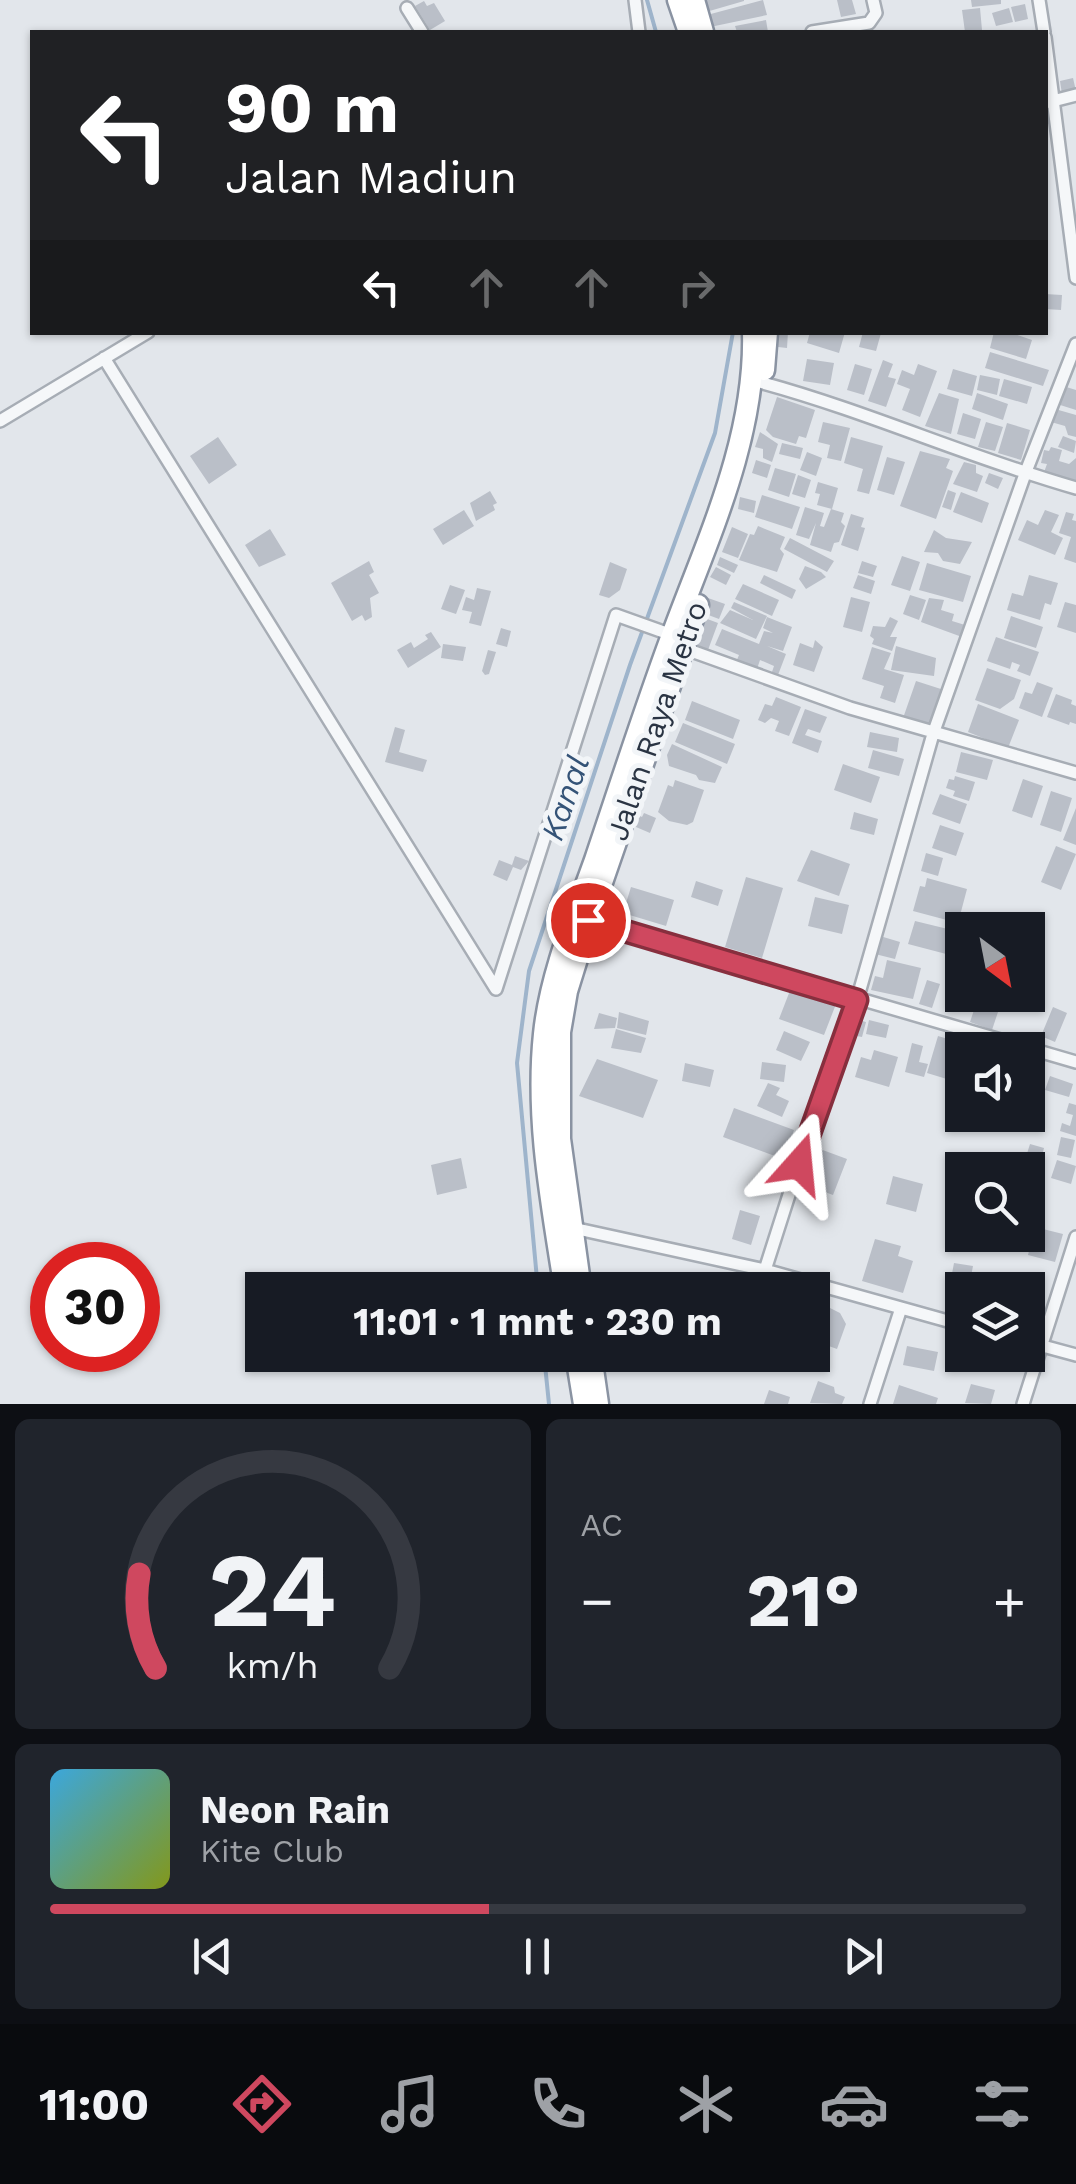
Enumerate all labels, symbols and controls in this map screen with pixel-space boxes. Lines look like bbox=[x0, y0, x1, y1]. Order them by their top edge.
text: 90 m bbox=[225, 67, 399, 149]
icon: left bbox=[60, 70, 190, 200]
text: Jalan Madiun bbox=[225, 151, 517, 204]
icon: left bbox=[354, 260, 409, 315]
icon: ahead bbox=[459, 260, 514, 315]
icon: ahead bbox=[564, 260, 619, 315]
icon: right bbox=[669, 260, 724, 315]
street label: Jalan Raya Metro bbox=[599, 597, 714, 845]
water label: Kanal bbox=[533, 751, 597, 845]
pin bbox=[546, 878, 631, 963]
icon: arrive bbox=[561, 893, 616, 948]
north arrow bbox=[945, 912, 1045, 1012]
map controls bbox=[945, 912, 1045, 1372]
button: sound bbox=[945, 1032, 1045, 1132]
position arrow bbox=[747, 1112, 851, 1216]
button: search bbox=[945, 1152, 1045, 1252]
speed limit sign: 30 bbox=[30, 1242, 160, 1372]
button: layers bbox=[945, 1272, 1045, 1372]
text: 11:01 · 1 mnt · 230 m bbox=[353, 1300, 722, 1344]
text: AC bbox=[581, 1506, 623, 1544]
text: 24 bbox=[209, 1529, 337, 1651]
text: 21° bbox=[746, 1556, 860, 1644]
text: − bbox=[581, 1569, 614, 1633]
text: + bbox=[993, 1569, 1026, 1633]
text: km/h bbox=[227, 1645, 319, 1687]
text: Neon Rain bbox=[200, 1788, 390, 1832]
text: Kite Club bbox=[200, 1832, 344, 1870]
icon: previous bbox=[185, 1929, 240, 1984]
icon: pause bbox=[510, 1929, 565, 1984]
icon: next bbox=[836, 1929, 891, 1984]
icon: directions bbox=[227, 2069, 297, 2139]
icon: music bbox=[375, 2069, 445, 2139]
icon: phone bbox=[523, 2069, 593, 2139]
icon: climate bbox=[671, 2069, 741, 2139]
icon: car bbox=[819, 2069, 889, 2139]
icon: filters bbox=[967, 2069, 1037, 2139]
text: 11:00 bbox=[39, 2078, 149, 2131]

